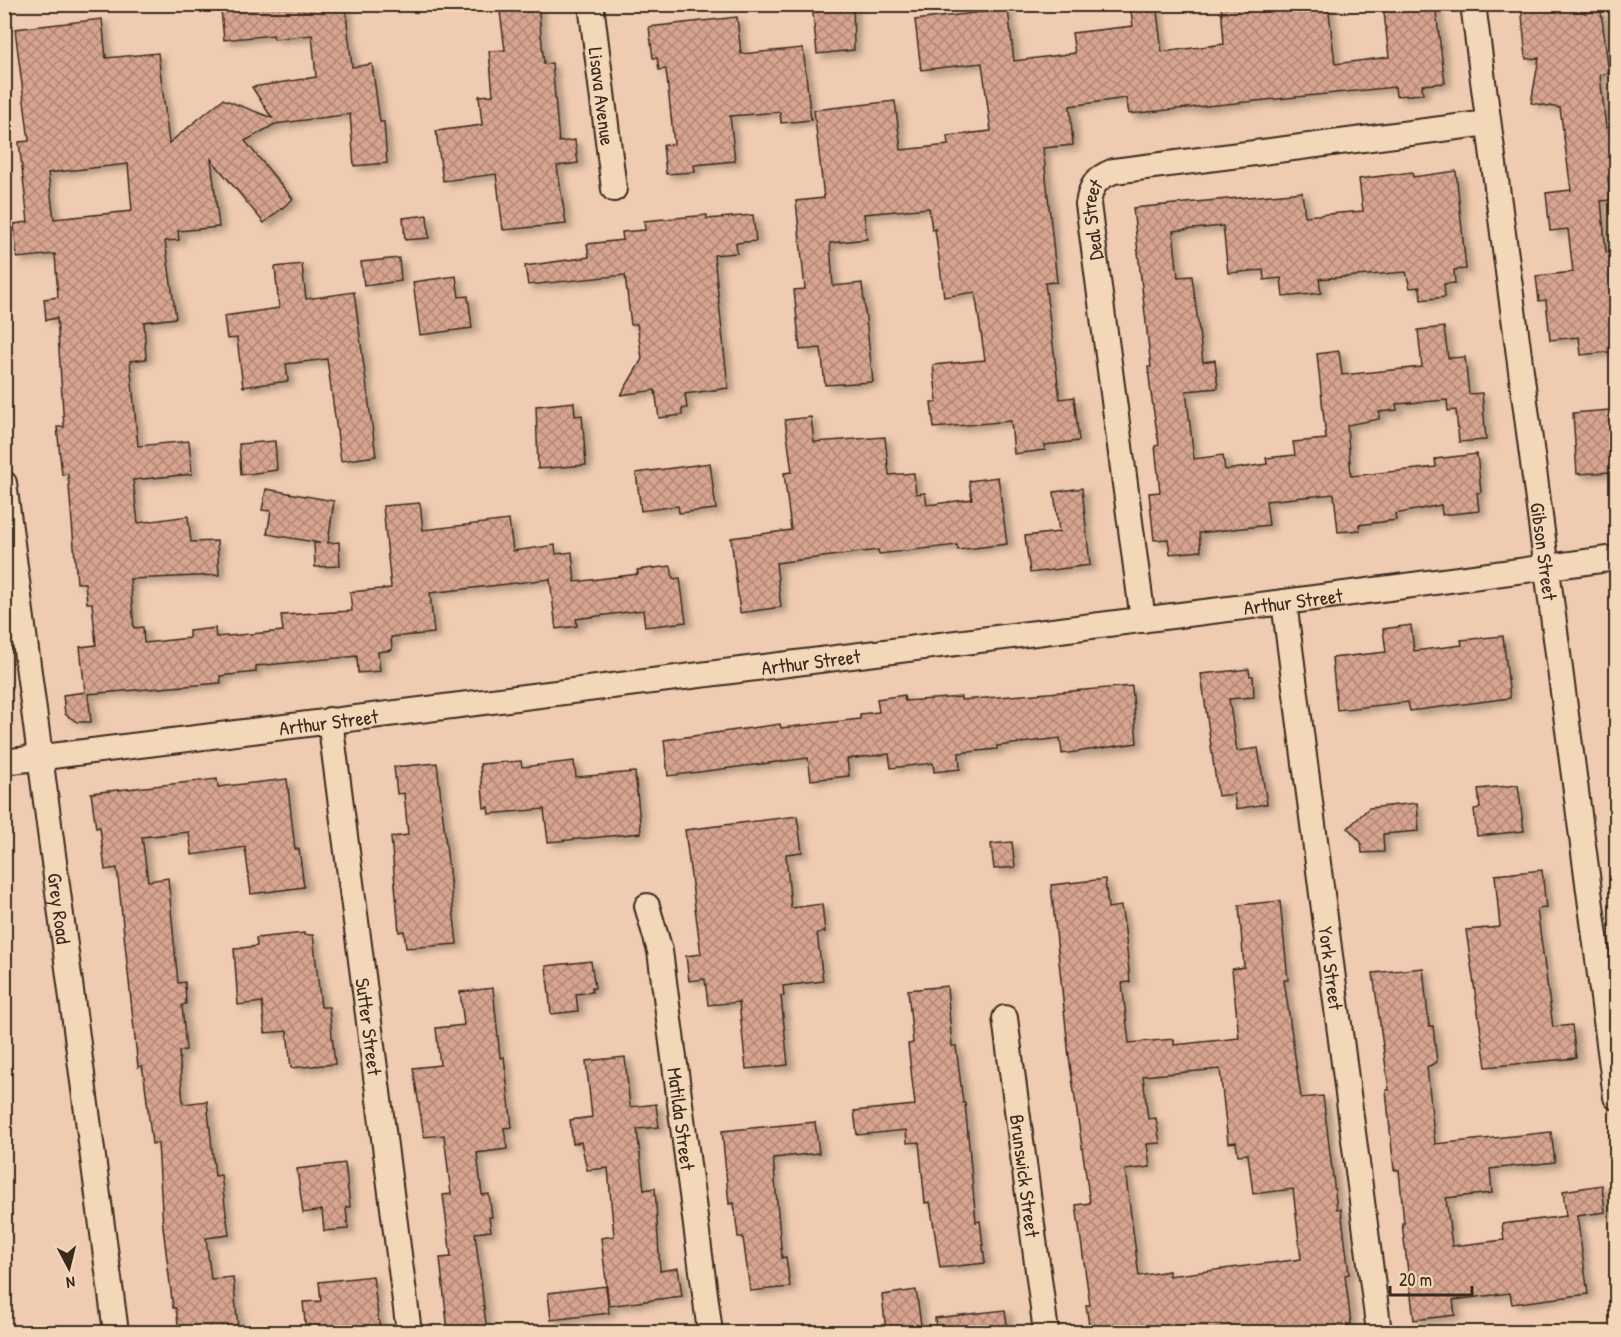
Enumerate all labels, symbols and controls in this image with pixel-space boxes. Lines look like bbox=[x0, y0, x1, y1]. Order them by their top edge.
street label: Lisava Avenue bbox=[583, 46, 622, 147]
street label: Deal Street bbox=[1074, 172, 1109, 262]
street label: Gibson Street bbox=[1525, 501, 1565, 603]
street label: Arthur Street bbox=[1242, 581, 1345, 620]
street label: Arthur Street bbox=[760, 641, 863, 681]
street label: Arthur Street bbox=[277, 702, 381, 741]
street label: Grey Road bbox=[42, 871, 78, 946]
street label: York Street bbox=[1313, 924, 1351, 1012]
street label: Sutter Street bbox=[350, 976, 389, 1078]
street label: Matilda Street bbox=[662, 1066, 702, 1173]
street label: Brunswick Street bbox=[1004, 1113, 1047, 1240]
north arrow bbox=[39, 1238, 99, 1298]
scale bar bbox=[1390, 1259, 1472, 1297]
text: 20 m bbox=[1399, 1267, 1432, 1292]
text: N bbox=[65, 1271, 76, 1294]

